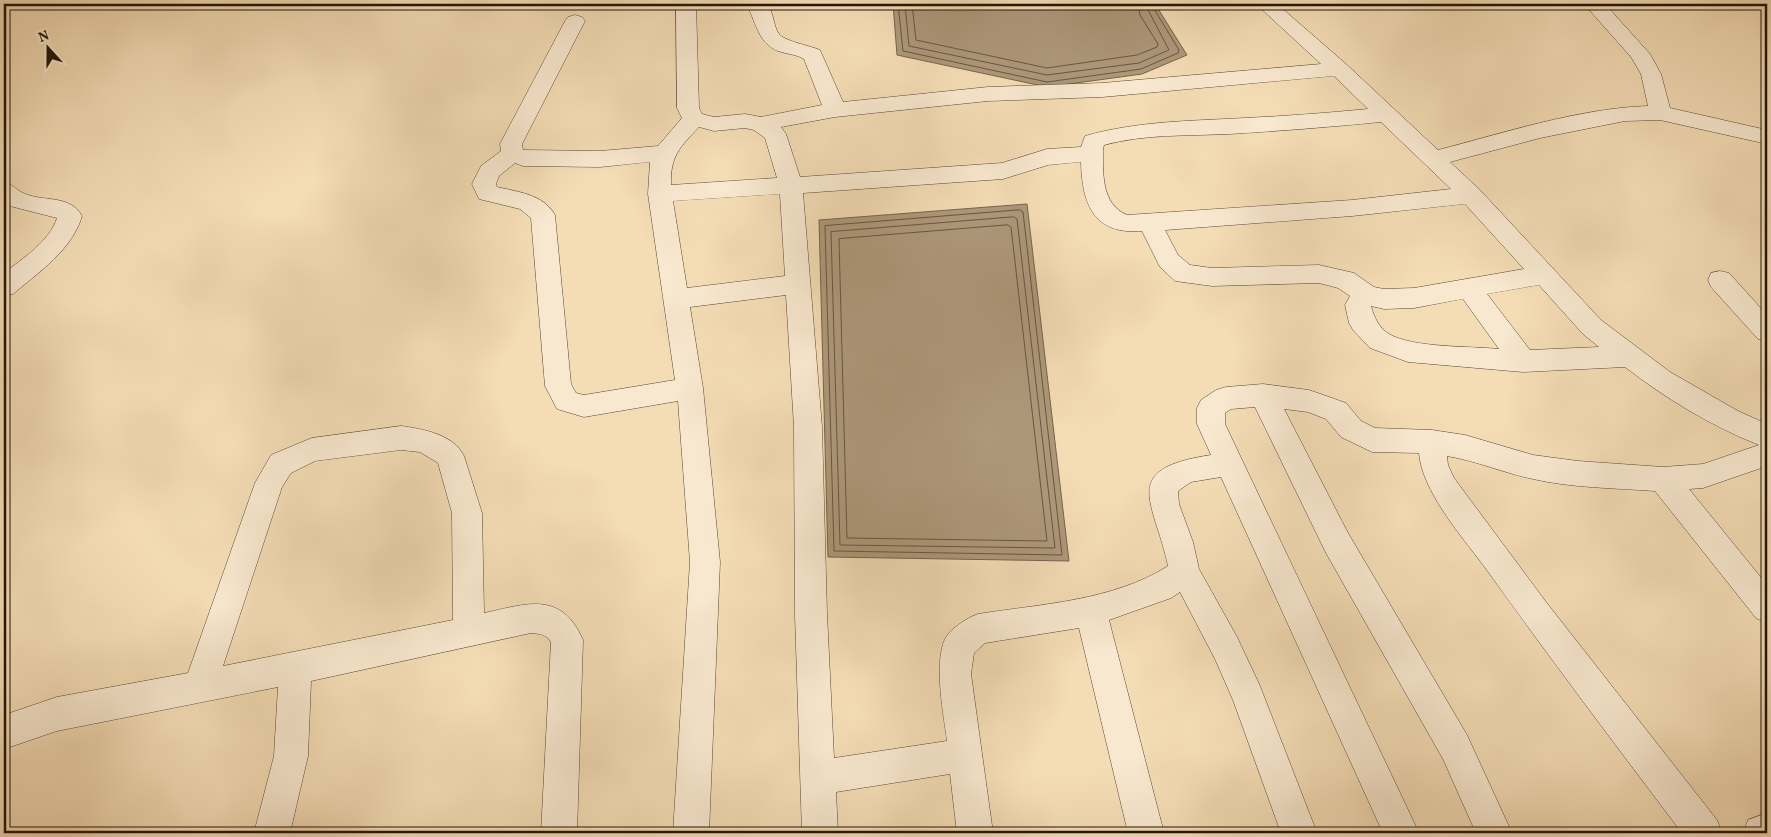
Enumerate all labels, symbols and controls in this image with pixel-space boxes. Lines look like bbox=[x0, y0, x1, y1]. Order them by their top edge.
north arrow bbox=[22, 22, 72, 72]
text: N bbox=[36, 27, 52, 48]

